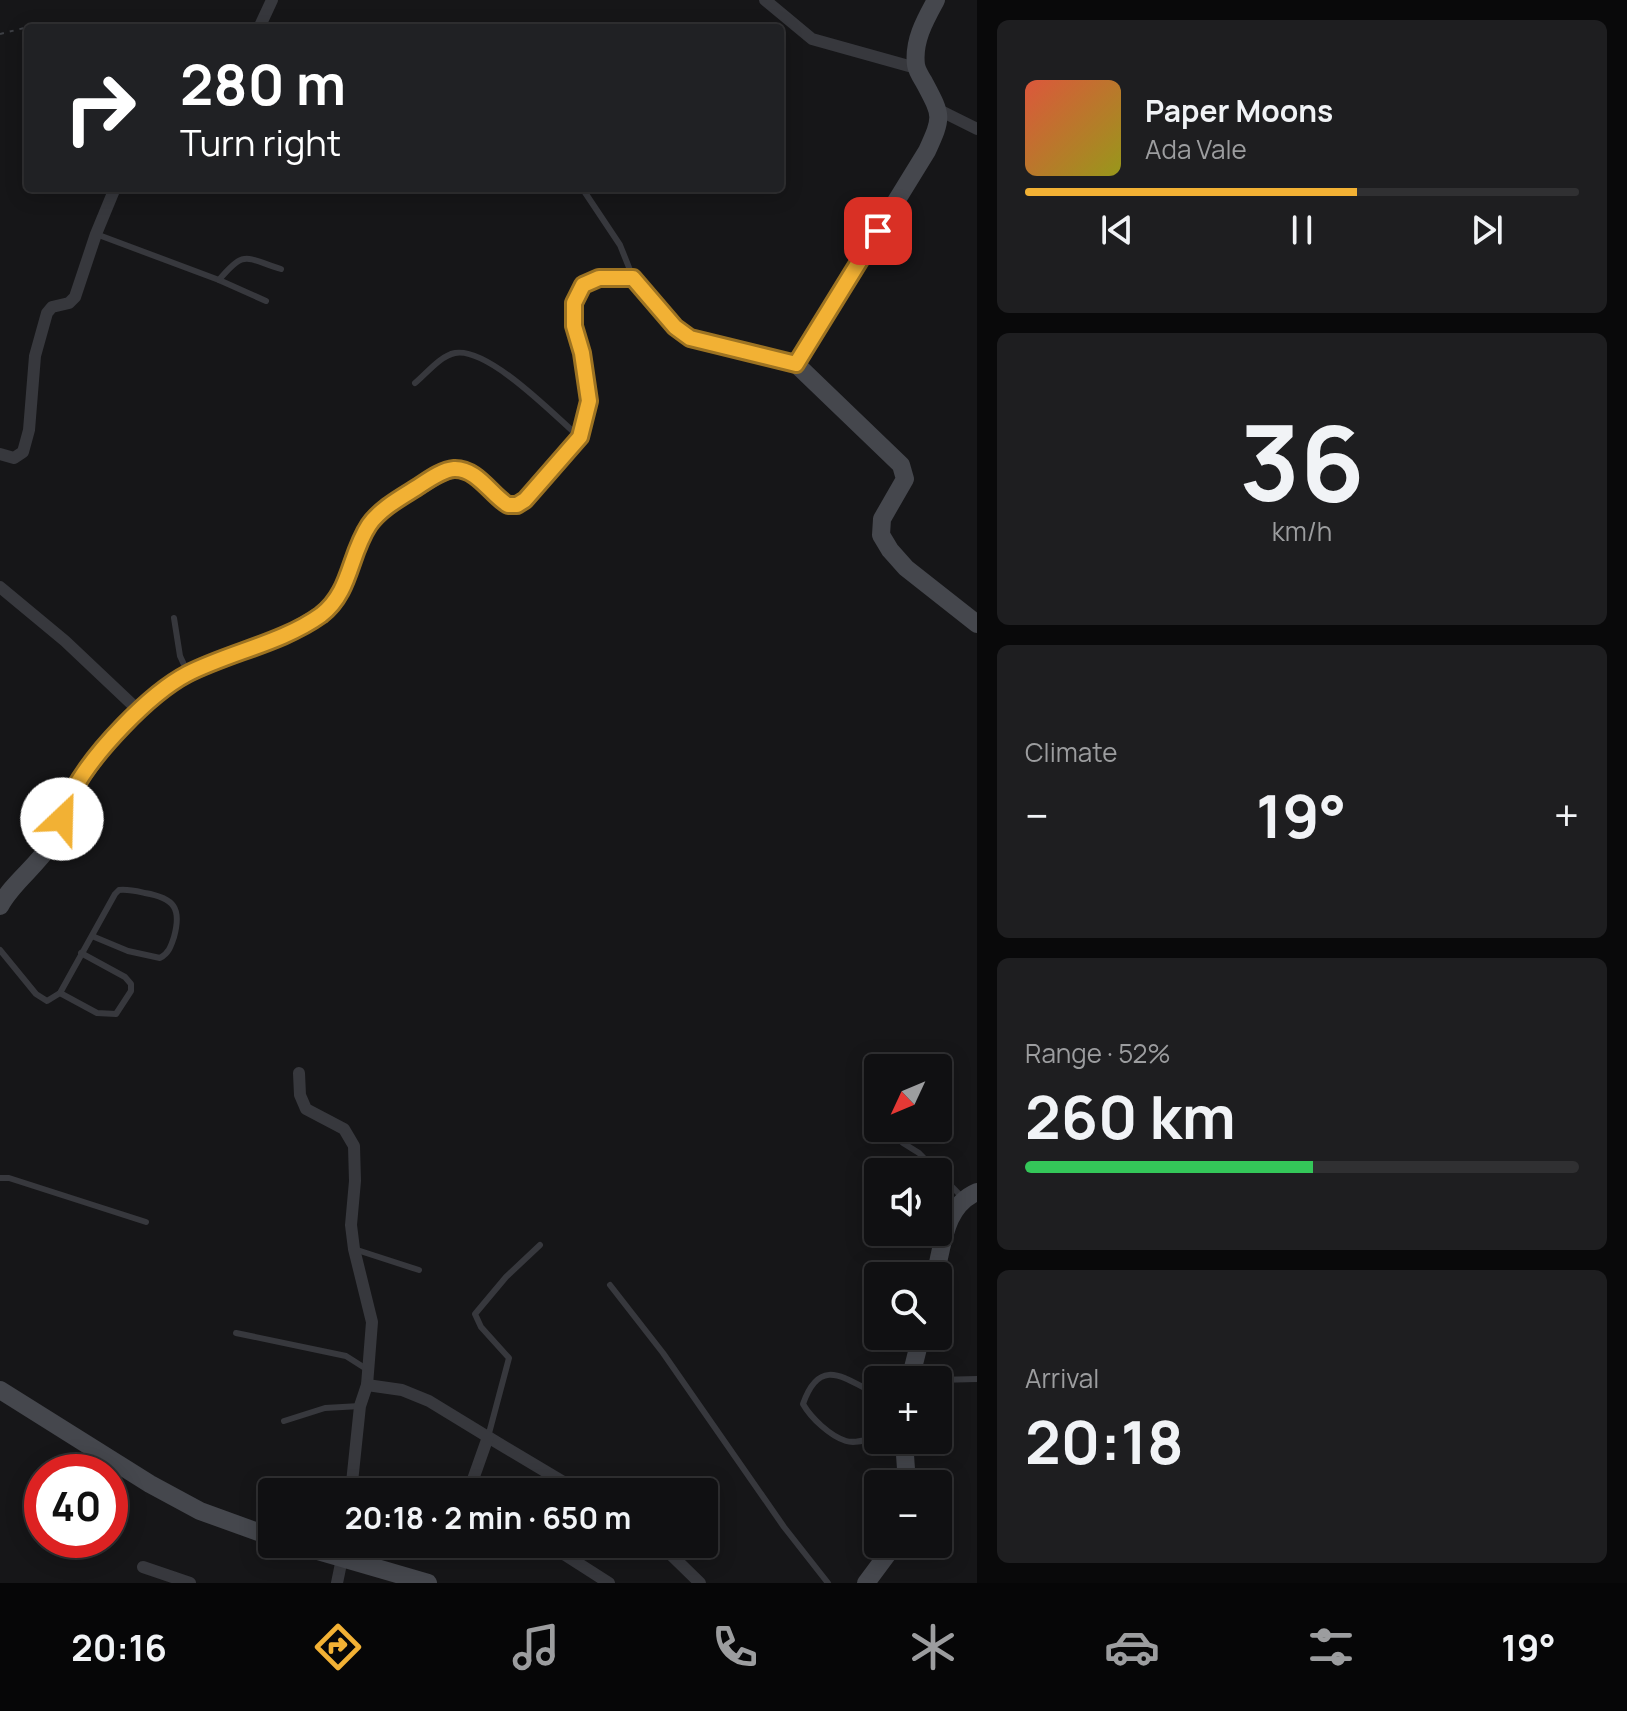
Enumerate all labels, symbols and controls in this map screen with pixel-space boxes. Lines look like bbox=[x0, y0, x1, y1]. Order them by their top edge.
text: 280 m bbox=[180, 45, 346, 122]
icon: right bbox=[48, 56, 152, 160]
text: Paper Moons bbox=[1145, 90, 1333, 131]
text: Turn right bbox=[180, 118, 341, 167]
text: Ada Vale bbox=[1145, 131, 1247, 167]
pin bbox=[844, 197, 912, 265]
icon: previous bbox=[1095, 208, 1139, 252]
icon: pause bbox=[1280, 208, 1324, 252]
icon: next bbox=[1465, 208, 1509, 252]
icon: arrive bbox=[856, 209, 900, 253]
text: 36 bbox=[1239, 390, 1365, 532]
text: km/h bbox=[1272, 513, 1332, 549]
text: Climate bbox=[1025, 734, 1117, 770]
text: 19° bbox=[1256, 774, 1346, 856]
position arrow bbox=[20, 777, 104, 861]
text: − bbox=[1025, 785, 1049, 845]
text: + bbox=[1554, 785, 1579, 845]
text: Range · 52% bbox=[1025, 1035, 1171, 1071]
north arrow bbox=[864, 1054, 952, 1142]
map controls bbox=[864, 1054, 952, 1558]
text: 260 km bbox=[1025, 1075, 1236, 1157]
button: sound bbox=[864, 1158, 952, 1246]
button: search bbox=[864, 1262, 952, 1350]
text: Arrival bbox=[1025, 1360, 1099, 1396]
button: + bbox=[864, 1366, 952, 1454]
text: 20:18 bbox=[1025, 1400, 1184, 1482]
speed limit sign: 40 bbox=[24, 1454, 128, 1558]
button: − bbox=[864, 1470, 952, 1558]
text: 20:18 · 2 min · 650 m bbox=[345, 1497, 631, 1538]
icon: directions bbox=[310, 1619, 366, 1675]
icon: music bbox=[508, 1619, 564, 1675]
icon: phone bbox=[707, 1619, 763, 1675]
icon: climate bbox=[905, 1619, 961, 1675]
icon: car bbox=[1104, 1619, 1160, 1675]
icon: filters bbox=[1303, 1619, 1359, 1675]
text: 20:16 bbox=[71, 1623, 167, 1672]
text: 19° bbox=[1501, 1623, 1556, 1672]

